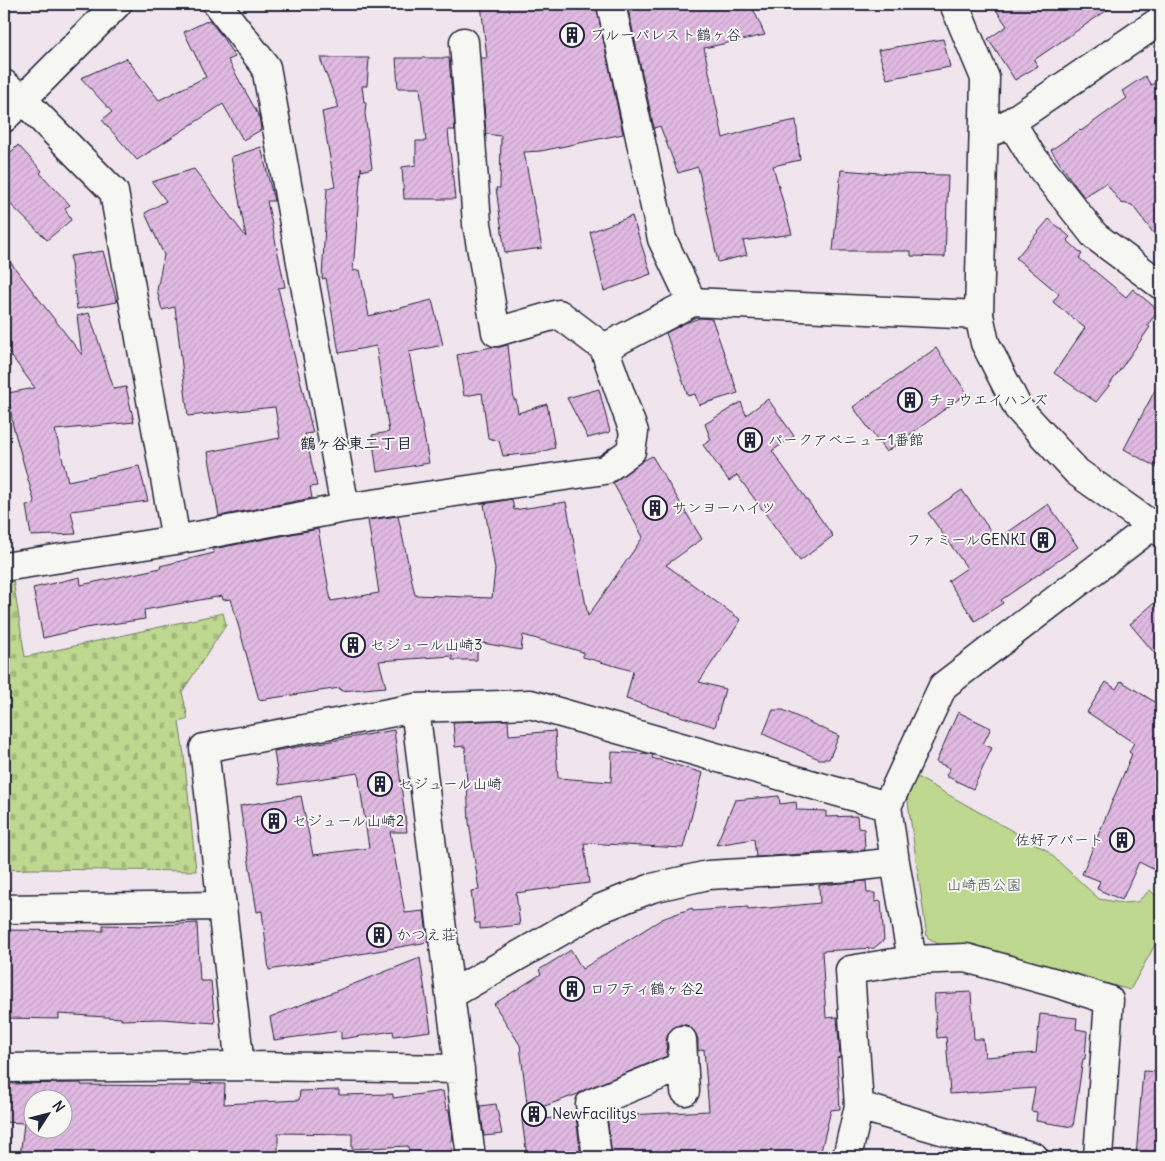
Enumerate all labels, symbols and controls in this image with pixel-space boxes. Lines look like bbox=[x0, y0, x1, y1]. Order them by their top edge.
building icon: ブルーパレスト鶴ヶ谷 bbox=[559, 22, 585, 48]
place label: ブルーパレスト鶴ヶ谷 bbox=[590, 25, 741, 44]
building icon: チョウエイハンズ bbox=[897, 387, 923, 413]
place label: チョウエイハンズ bbox=[928, 390, 1048, 409]
building icon: パークアベニュー1番館 bbox=[737, 427, 763, 453]
place label: パークアベニュー1番館 bbox=[768, 430, 924, 449]
district label: 鶴ヶ谷東二丁目 bbox=[300, 433, 412, 453]
building icon: サンヨーハイツ bbox=[642, 495, 668, 521]
place label: サンヨーハイツ bbox=[672, 498, 776, 517]
building icon: ファミールGENKI bbox=[1030, 527, 1056, 553]
place label: ファミールGENKI bbox=[906, 530, 1026, 549]
building icon: セジュール山崎3 bbox=[340, 632, 366, 658]
place label: セジュール山崎3 bbox=[370, 635, 483, 654]
building icon: セジュール山崎 bbox=[367, 771, 393, 797]
place label: セジュール山崎 bbox=[398, 774, 502, 793]
building icon: セジュール山崎2 bbox=[261, 808, 287, 834]
place label: セジュール山崎2 bbox=[292, 811, 404, 830]
building icon: 佐好アパート bbox=[1109, 827, 1135, 853]
place label: 佐好アパート bbox=[1015, 830, 1104, 849]
park label: 山崎西公園 bbox=[946, 875, 1022, 894]
building icon: かつえ荘 bbox=[366, 922, 392, 948]
place label: かつえ荘 bbox=[396, 925, 456, 944]
building icon: ロフティ鶴ヶ谷2 bbox=[559, 976, 585, 1002]
place label: ロフティ鶴ヶ谷2 bbox=[590, 979, 703, 998]
north arrow bbox=[22, 1088, 72, 1138]
text: N bbox=[48, 1097, 69, 1116]
building icon: NewFacilitys bbox=[521, 1101, 547, 1127]
place label: NewFacilitys bbox=[552, 1104, 637, 1123]

